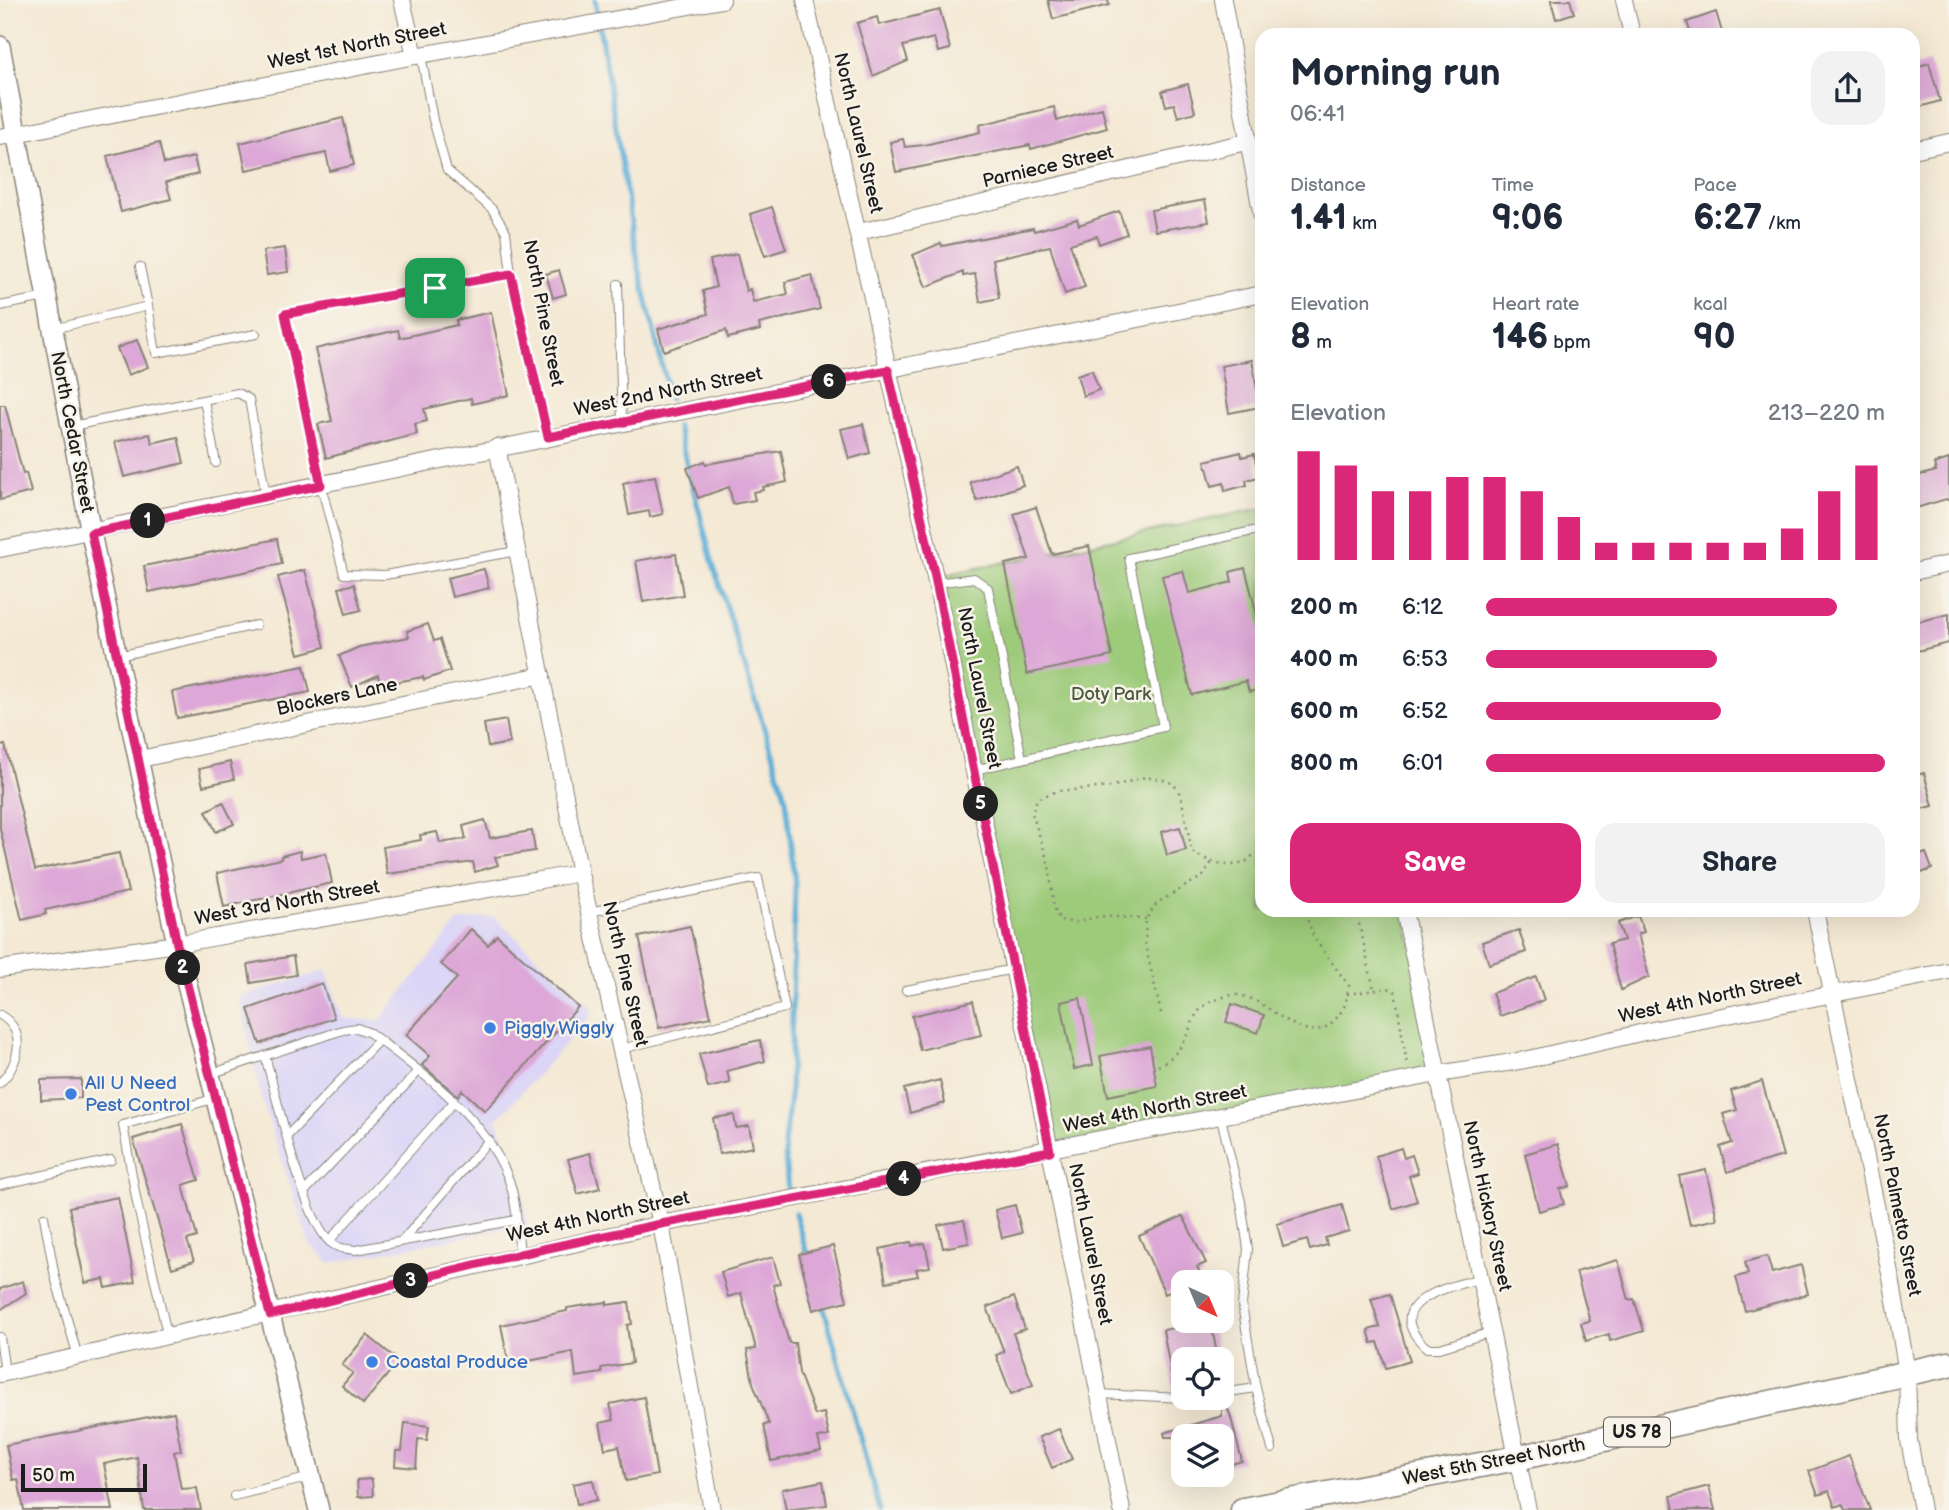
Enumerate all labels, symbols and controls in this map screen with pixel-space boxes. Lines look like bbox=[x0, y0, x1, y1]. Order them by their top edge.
street label: West 1st North Street bbox=[266, 17, 448, 75]
street label: North Laurel Street bbox=[828, 50, 888, 216]
text: Morning run bbox=[1290, 51, 1501, 96]
button: share bbox=[1811, 51, 1885, 125]
text: 06:41 bbox=[1290, 100, 1345, 128]
street label: Parniece Street bbox=[980, 141, 1116, 193]
text: Distance bbox=[1290, 174, 1366, 197]
text: Time bbox=[1492, 174, 1534, 197]
text: Pace bbox=[1693, 174, 1737, 197]
text: 1.41 bbox=[1290, 197, 1347, 240]
text: 9:06 bbox=[1492, 197, 1564, 240]
text: 6:27 bbox=[1693, 197, 1762, 240]
text: km bbox=[1347, 212, 1377, 235]
text: /km bbox=[1762, 212, 1801, 235]
street label: North Pine Street bbox=[518, 238, 569, 388]
pin bbox=[405, 258, 465, 318]
icon: arrive bbox=[416, 269, 454, 307]
text: Elevation bbox=[1290, 293, 1369, 316]
text: Heart rate bbox=[1492, 293, 1579, 316]
text: kcal bbox=[1693, 293, 1727, 316]
text: 8 bbox=[1290, 316, 1311, 359]
text: 146 bbox=[1492, 316, 1548, 359]
text: 90 bbox=[1693, 316, 1736, 359]
text: m bbox=[1311, 331, 1332, 354]
text: bpm bbox=[1548, 331, 1591, 354]
street label: North Cedar Street bbox=[45, 349, 99, 515]
street label: West 2nd North Street bbox=[572, 362, 764, 422]
pin: 6 bbox=[812, 364, 846, 400]
text: 6 bbox=[823, 370, 834, 393]
text: Elevation bbox=[1290, 399, 1386, 427]
text: 213–220 m bbox=[1768, 399, 1885, 427]
pin: 1 bbox=[130, 504, 166, 538]
text: 1 bbox=[144, 509, 152, 532]
text: 200 m bbox=[1290, 593, 1358, 621]
text: 6:12 bbox=[1402, 593, 1443, 621]
street label: North Laurel Street bbox=[952, 605, 1006, 771]
text: 400 m bbox=[1290, 645, 1358, 673]
text: 6:53 bbox=[1402, 645, 1448, 673]
street label: Blockers Lane bbox=[275, 673, 399, 721]
park label: Doty Park bbox=[1071, 683, 1152, 706]
text: 600 m bbox=[1290, 697, 1358, 725]
text: 6:52 bbox=[1402, 697, 1447, 725]
text: 800 m bbox=[1290, 749, 1358, 777]
text: 6:01 bbox=[1402, 749, 1443, 777]
pin: 5 bbox=[964, 786, 998, 822]
text: 5 bbox=[975, 792, 986, 815]
button: Save bbox=[1290, 823, 1581, 903]
button: Share bbox=[1595, 823, 1885, 903]
street label: West 3rd North Street bbox=[193, 875, 381, 931]
street label: North Pine Street bbox=[597, 899, 653, 1049]
pin: 2 bbox=[166, 950, 200, 986]
text: 2 bbox=[177, 956, 188, 979]
street label: West 4th North Street bbox=[1616, 967, 1804, 1029]
place label: Piggly Wiggly bbox=[504, 1017, 614, 1040]
marker: Piggly Wiggly bbox=[482, 1020, 498, 1036]
place label: All U Need Pest Control bbox=[85, 1072, 190, 1117]
street label: West 4th North Street bbox=[1061, 1080, 1249, 1138]
marker: All U Need Pest Control bbox=[63, 1086, 79, 1102]
street label: North Palmetto Street bbox=[1868, 1112, 1926, 1298]
street label: North Hickory Street bbox=[1458, 1119, 1516, 1294]
street label: North Laurel Street bbox=[1063, 1161, 1117, 1327]
pin: 4 bbox=[886, 1162, 922, 1196]
text: 4 bbox=[898, 1167, 909, 1190]
street label: West 4th North Street bbox=[504, 1186, 692, 1248]
pin: 3 bbox=[394, 1264, 428, 1298]
text: 3 bbox=[405, 1269, 416, 1292]
north arrow bbox=[1171, 1270, 1234, 1334]
map controls bbox=[1171, 1270, 1234, 1487]
button: locate bbox=[1171, 1347, 1234, 1410]
place label: Coastal Produce bbox=[386, 1351, 528, 1374]
marker: Coastal Produce bbox=[364, 1354, 380, 1370]
road number: US 78 bbox=[1604, 1418, 1670, 1447]
button: layers bbox=[1171, 1424, 1234, 1487]
street label: West 5th Street North bbox=[1401, 1433, 1587, 1491]
scale bar bbox=[21, 1461, 147, 1493]
text: 50 m bbox=[32, 1464, 75, 1487]

